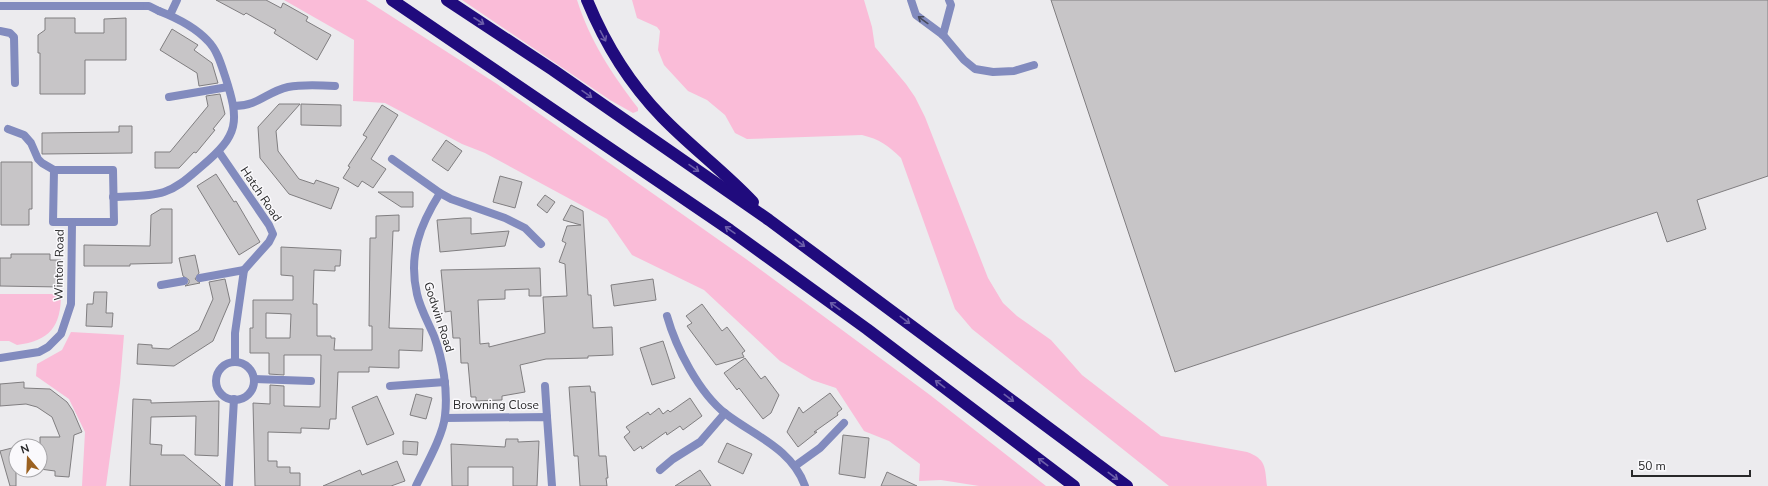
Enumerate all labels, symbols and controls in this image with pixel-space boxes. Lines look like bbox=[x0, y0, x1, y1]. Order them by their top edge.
one-way arrow bbox=[918, 16, 929, 25]
one-way arrow bbox=[473, 18, 485, 26]
one-way arrow bbox=[600, 30, 607, 42]
one-way arrow bbox=[581, 90, 592, 98]
street label: Hatch Road bbox=[237, 163, 285, 225]
one-way arrow bbox=[688, 164, 699, 172]
one-way arrow bbox=[725, 226, 736, 234]
street label: Winton Road bbox=[50, 229, 68, 301]
one-way arrow bbox=[795, 239, 806, 247]
street label: Godwin Road bbox=[420, 280, 458, 354]
one-way arrow bbox=[830, 302, 841, 310]
one-way arrow bbox=[899, 316, 910, 325]
one-way arrow bbox=[934, 380, 945, 388]
one-way arrow bbox=[1004, 394, 1015, 402]
street label: Browning Close bbox=[453, 397, 539, 413]
north arrow bbox=[8, 438, 48, 478]
text: N bbox=[19, 441, 31, 457]
scale bar bbox=[1632, 452, 1750, 478]
one-way arrow bbox=[1038, 458, 1049, 467]
text: 50 m bbox=[1638, 458, 1666, 474]
one-way arrow bbox=[1108, 471, 1119, 480]

